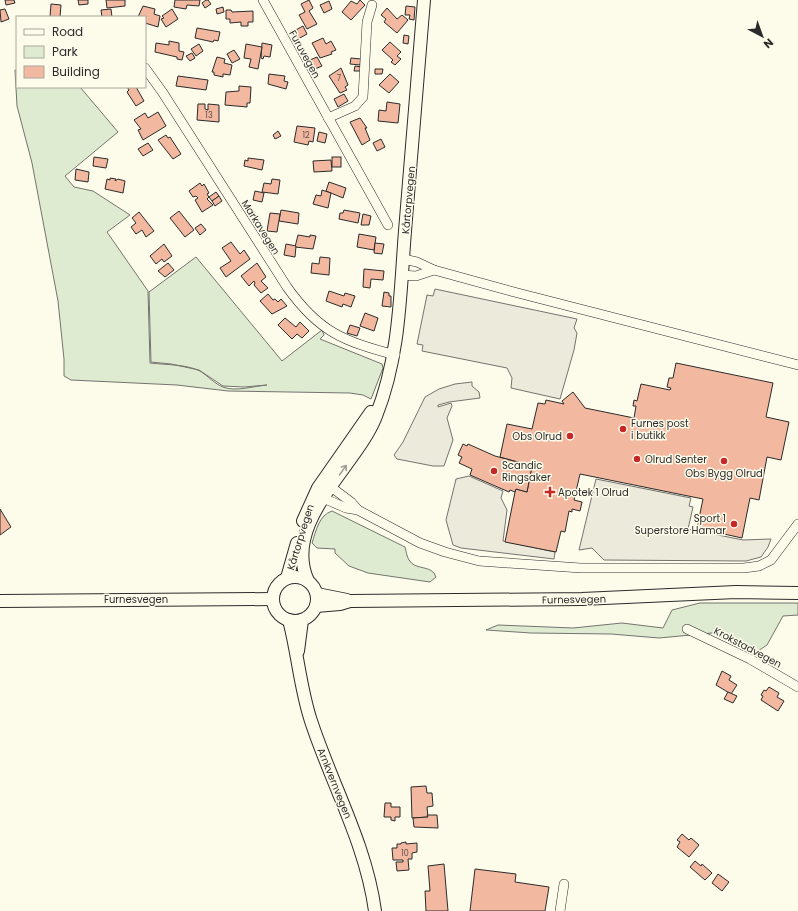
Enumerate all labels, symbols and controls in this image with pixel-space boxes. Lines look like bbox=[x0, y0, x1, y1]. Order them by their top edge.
legend bbox=[16, 16, 146, 88]
north arrow bbox=[742, 16, 782, 56]
text: Road bbox=[52, 23, 83, 40]
street label: Furuvegen bbox=[285, 28, 324, 81]
text: N bbox=[760, 35, 777, 52]
text: Park bbox=[52, 43, 79, 60]
text: Building bbox=[52, 63, 100, 80]
house number: 7 bbox=[337, 73, 342, 84]
house number: 13 bbox=[205, 110, 213, 121]
house number: 12 bbox=[302, 130, 310, 141]
street label: Kårtorpvegen bbox=[398, 165, 419, 235]
street label: Markavegen bbox=[238, 197, 283, 258]
place label: Furnes post i butikk bbox=[631, 416, 689, 443]
marker: Furnes post i butikk bbox=[618, 424, 628, 434]
place label: Obs Olrud bbox=[512, 429, 562, 444]
marker: Obs Olrud bbox=[565, 431, 575, 441]
place label: Olrud Senter bbox=[645, 452, 707, 467]
marker: Olrud Senter bbox=[632, 454, 642, 464]
marker: Obs Bygg Olrud bbox=[719, 456, 729, 466]
place label: Scandic Ringsaker bbox=[502, 458, 551, 485]
one-way arrow bbox=[339, 464, 347, 475]
marker: Scandic Ringsaker bbox=[489, 466, 499, 476]
place label: Obs Bygg Olrud bbox=[685, 466, 763, 481]
place label: Apotek 1 Olrud bbox=[558, 485, 629, 500]
marker: Apotek 1 Olrud bbox=[545, 487, 555, 497]
street label: Kårtorpvegen bbox=[283, 502, 318, 572]
place label: Sport 1 Superstore Hamar bbox=[635, 511, 726, 538]
marker: Sport 1 Superstore Hamar bbox=[729, 519, 739, 529]
street label: Furnesvegen bbox=[542, 591, 606, 608]
street label: Furnesvegen bbox=[104, 592, 168, 607]
street label: Krokstadvegen bbox=[711, 623, 784, 672]
street label: Arnkvernvegen bbox=[314, 746, 356, 821]
house number: 10 bbox=[401, 848, 409, 859]

